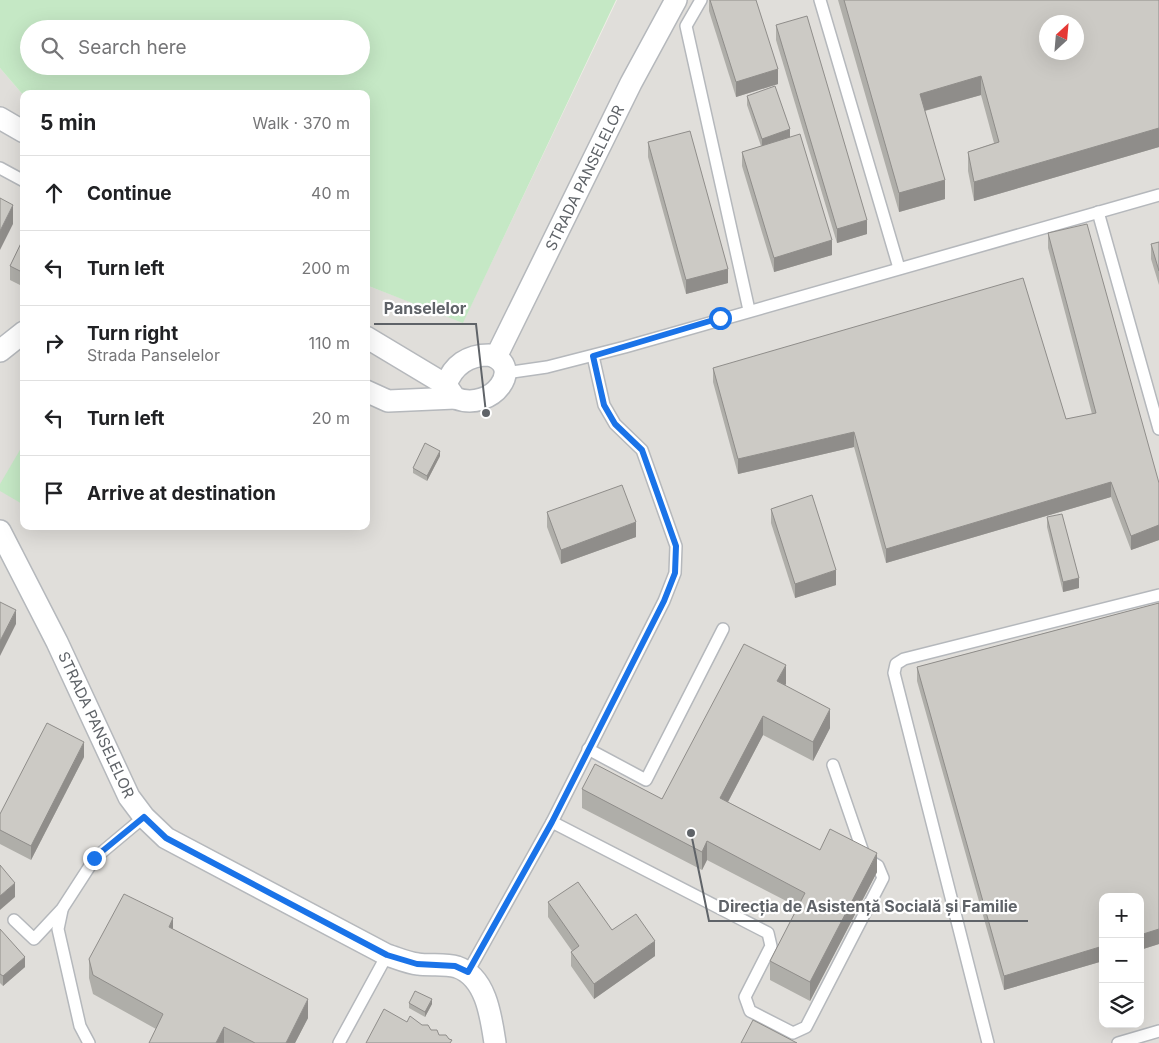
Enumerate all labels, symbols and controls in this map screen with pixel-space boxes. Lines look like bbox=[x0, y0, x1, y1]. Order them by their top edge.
north arrow bbox=[1039, 15, 1084, 60]
search box bbox=[20, 20, 370, 75]
icon: search bbox=[38, 34, 66, 62]
text: Search here bbox=[78, 36, 187, 59]
street label: STRADA PANSELELOR bbox=[541, 102, 628, 254]
text: 5 min bbox=[40, 110, 96, 135]
text: Walk · 370 m bbox=[253, 113, 350, 133]
icon: ahead bbox=[40, 179, 68, 207]
text: Continue bbox=[87, 182, 172, 205]
text: 40 m bbox=[311, 183, 350, 203]
icon: left bbox=[40, 254, 68, 282]
text: Turn left bbox=[87, 257, 165, 280]
text: 200 m bbox=[302, 258, 350, 278]
callout: Panselelor bbox=[374, 293, 476, 324]
text: Panselelor bbox=[384, 298, 467, 318]
route start bbox=[709, 307, 732, 330]
text: Turn right bbox=[87, 322, 178, 345]
icon: right bbox=[40, 329, 68, 357]
text: 110 m bbox=[308, 333, 350, 353]
text: Strada Panselelor bbox=[87, 345, 220, 365]
icon: left bbox=[40, 404, 68, 432]
text: Turn left bbox=[87, 407, 165, 430]
text: 20 m bbox=[312, 408, 350, 428]
icon: arrive bbox=[40, 479, 68, 507]
text: Arrive at destination bbox=[87, 482, 276, 505]
street label: STRADA PANSELELOR bbox=[54, 648, 139, 801]
route end bbox=[83, 847, 106, 870]
callout: Direcția de Asistență Socială și Familie bbox=[709, 890, 1028, 921]
map controls bbox=[1099, 893, 1144, 1028]
button: + bbox=[1099, 893, 1144, 938]
text: Direcția de Asistență Socială și Familie bbox=[718, 896, 1018, 916]
button: − bbox=[1099, 938, 1144, 983]
button: layers bbox=[1099, 983, 1144, 1028]

